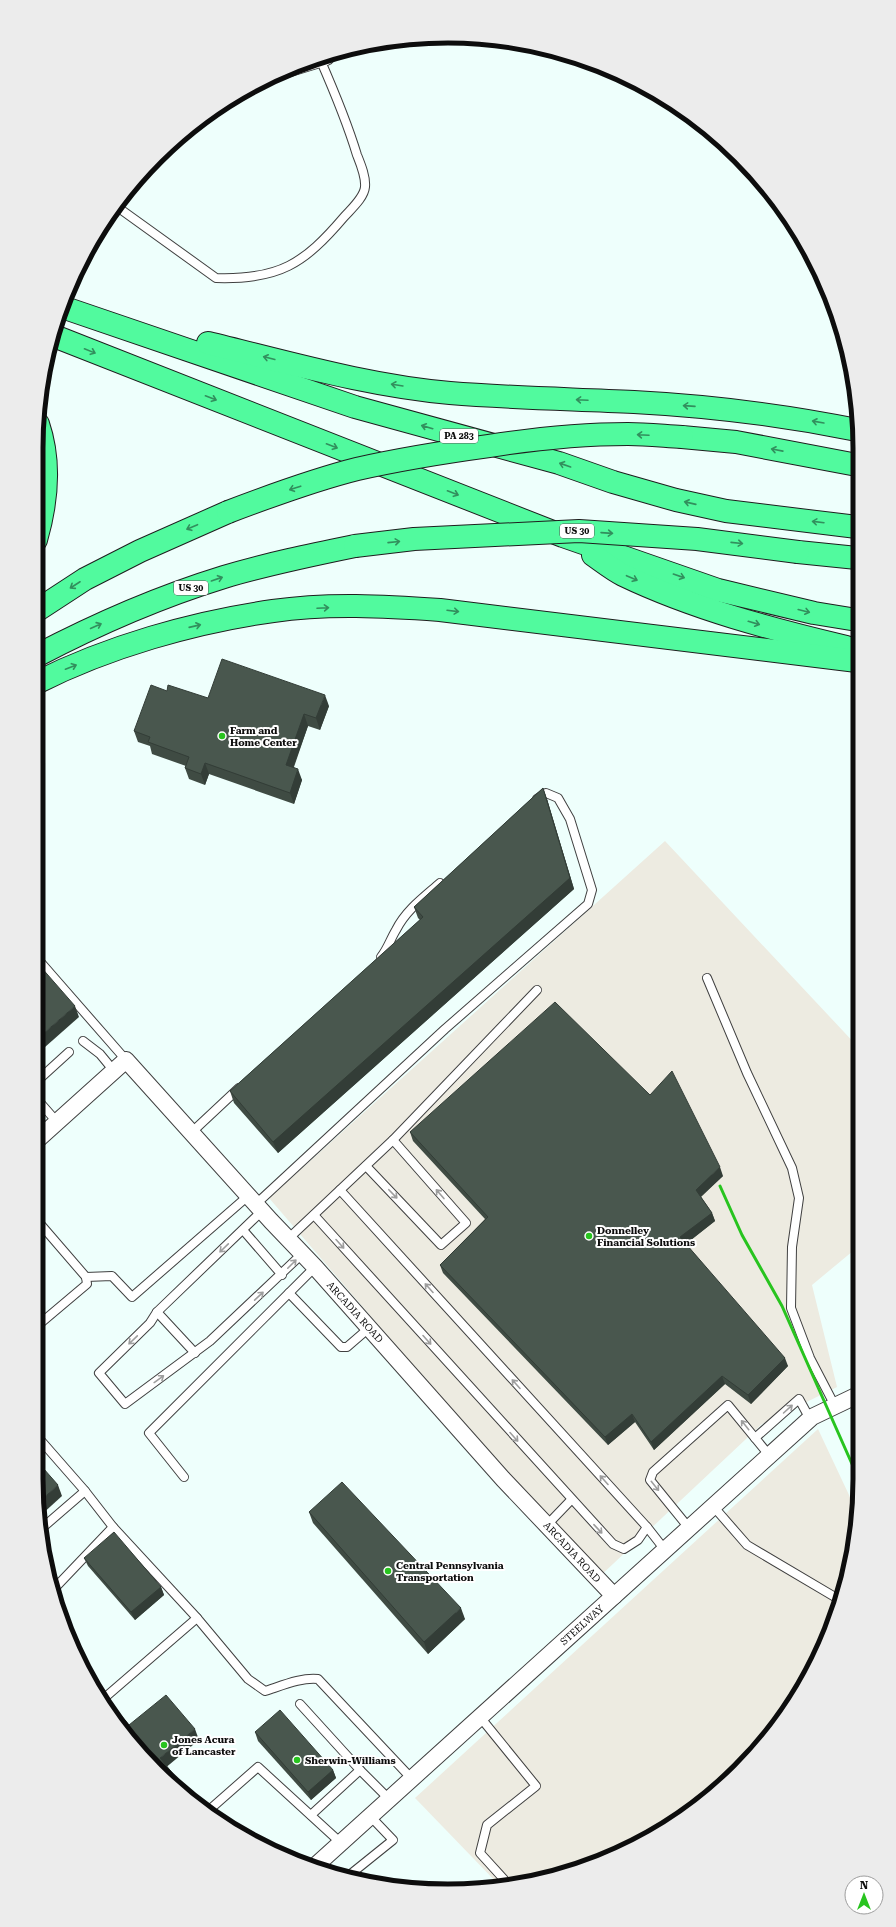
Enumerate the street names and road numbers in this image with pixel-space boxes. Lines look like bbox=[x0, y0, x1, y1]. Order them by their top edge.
road number: PA 283 bbox=[440, 429, 478, 443]
road number: US 30 bbox=[560, 524, 594, 538]
road number: US 30 bbox=[174, 581, 208, 595]
street label: ARCADIA ROAD bbox=[325, 1279, 385, 1345]
street label: ARCADIA ROAD bbox=[541, 1520, 603, 1585]
street label: STEELWAY bbox=[558, 1603, 606, 1647]

